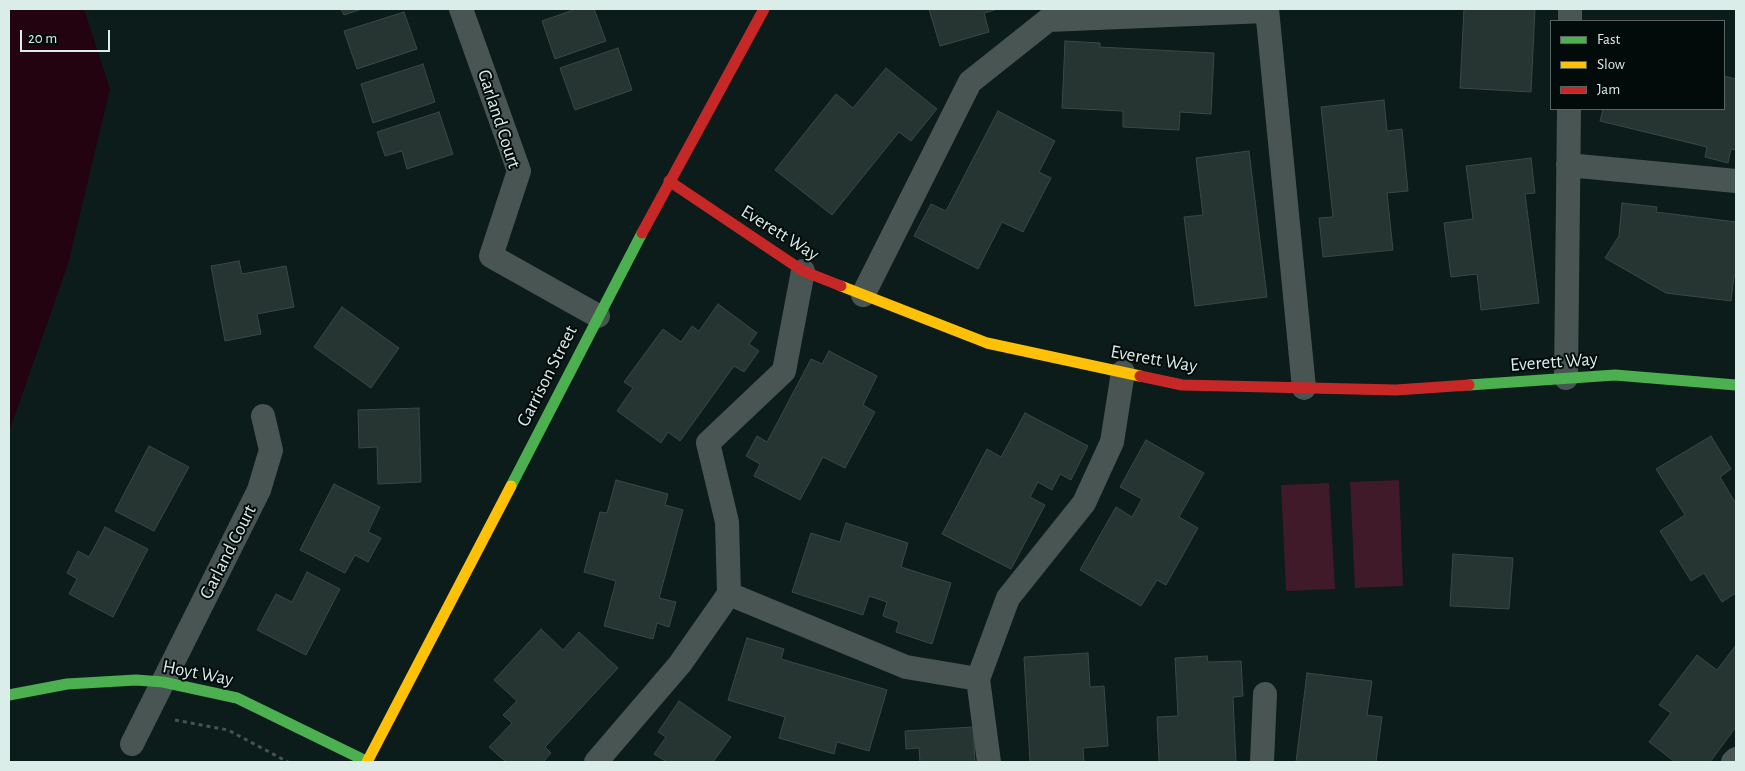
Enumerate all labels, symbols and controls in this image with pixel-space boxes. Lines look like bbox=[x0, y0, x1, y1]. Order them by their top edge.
scale bar bbox=[22, 20, 112, 52]
legend bbox=[1550, 20, 1725, 110]
text: 20 m bbox=[28, 31, 57, 46]
text: Fast bbox=[1597, 32, 1620, 47]
text: Slow bbox=[1597, 57, 1625, 72]
street label: Garland Court bbox=[472, 67, 526, 171]
text: Jam bbox=[1597, 82, 1620, 97]
street label: Everett Way bbox=[737, 200, 823, 266]
street label: Garrison Street bbox=[512, 322, 582, 430]
street label: Everett Way bbox=[1109, 340, 1199, 378]
street label: Everett Way bbox=[1509, 348, 1599, 376]
street label: Garland Court bbox=[195, 501, 261, 603]
street label: Hoyt Way bbox=[161, 655, 235, 691]

